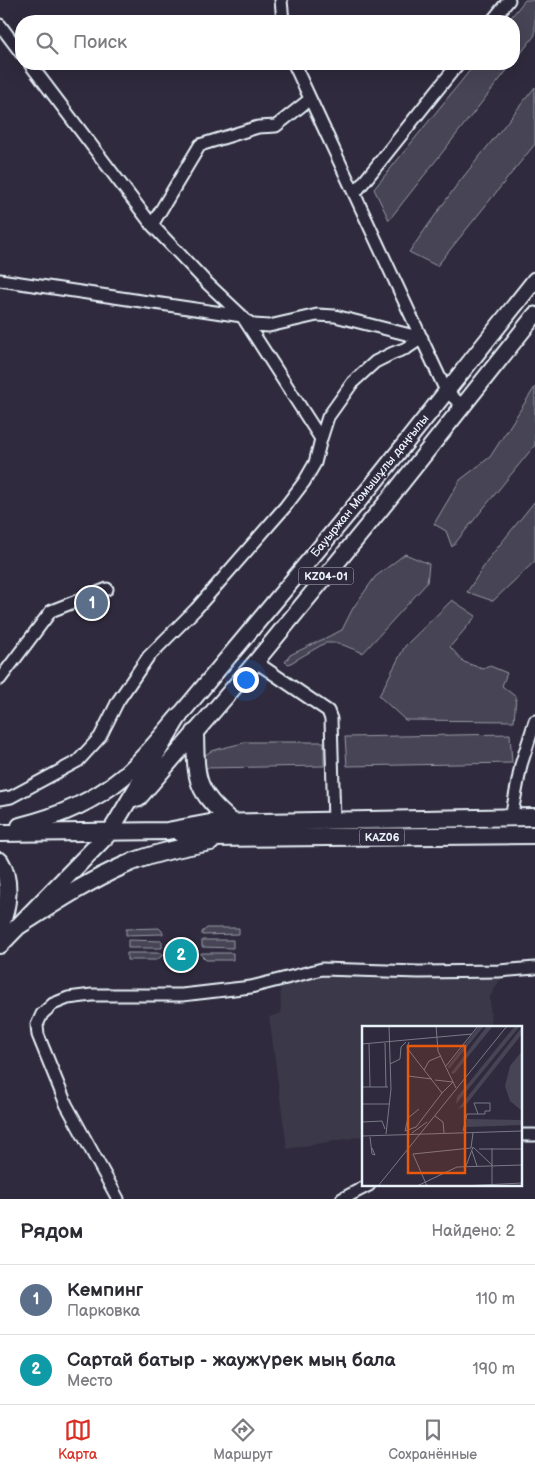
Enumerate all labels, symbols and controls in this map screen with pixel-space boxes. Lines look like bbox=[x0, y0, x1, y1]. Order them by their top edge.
search box bbox=[15, 15, 520, 70]
icon: search bbox=[33, 29, 61, 57]
text: Поиск bbox=[73, 31, 127, 54]
street label: Бауыржан Момышұлы даңғылы bbox=[308, 412, 432, 560]
road number: KZ04-01 bbox=[298, 568, 354, 584]
pin: 1 bbox=[76, 584, 108, 622]
your location bbox=[233, 667, 259, 693]
road number: KАZ06 bbox=[360, 829, 404, 846]
pin: 2 bbox=[165, 936, 197, 974]
inset map bbox=[362, 1026, 522, 1186]
text: Рядом bbox=[20, 1219, 83, 1244]
text: Найдено: 2 bbox=[431, 1222, 515, 1241]
text: Кемпинг bbox=[67, 1279, 143, 1302]
text: 1 bbox=[33, 1290, 39, 1309]
text: 110 m bbox=[476, 1290, 515, 1309]
text: Парковка bbox=[67, 1302, 140, 1321]
text: Сартай батыр - жаужүрек мың бала bbox=[67, 1349, 396, 1372]
text: 2 bbox=[31, 1360, 41, 1379]
text: 190 m bbox=[473, 1360, 515, 1379]
text: Место bbox=[67, 1372, 113, 1391]
tab: Карта bbox=[58, 1416, 97, 1463]
tab: Маршрут bbox=[213, 1416, 273, 1463]
tab: Сохранённые bbox=[389, 1416, 477, 1463]

